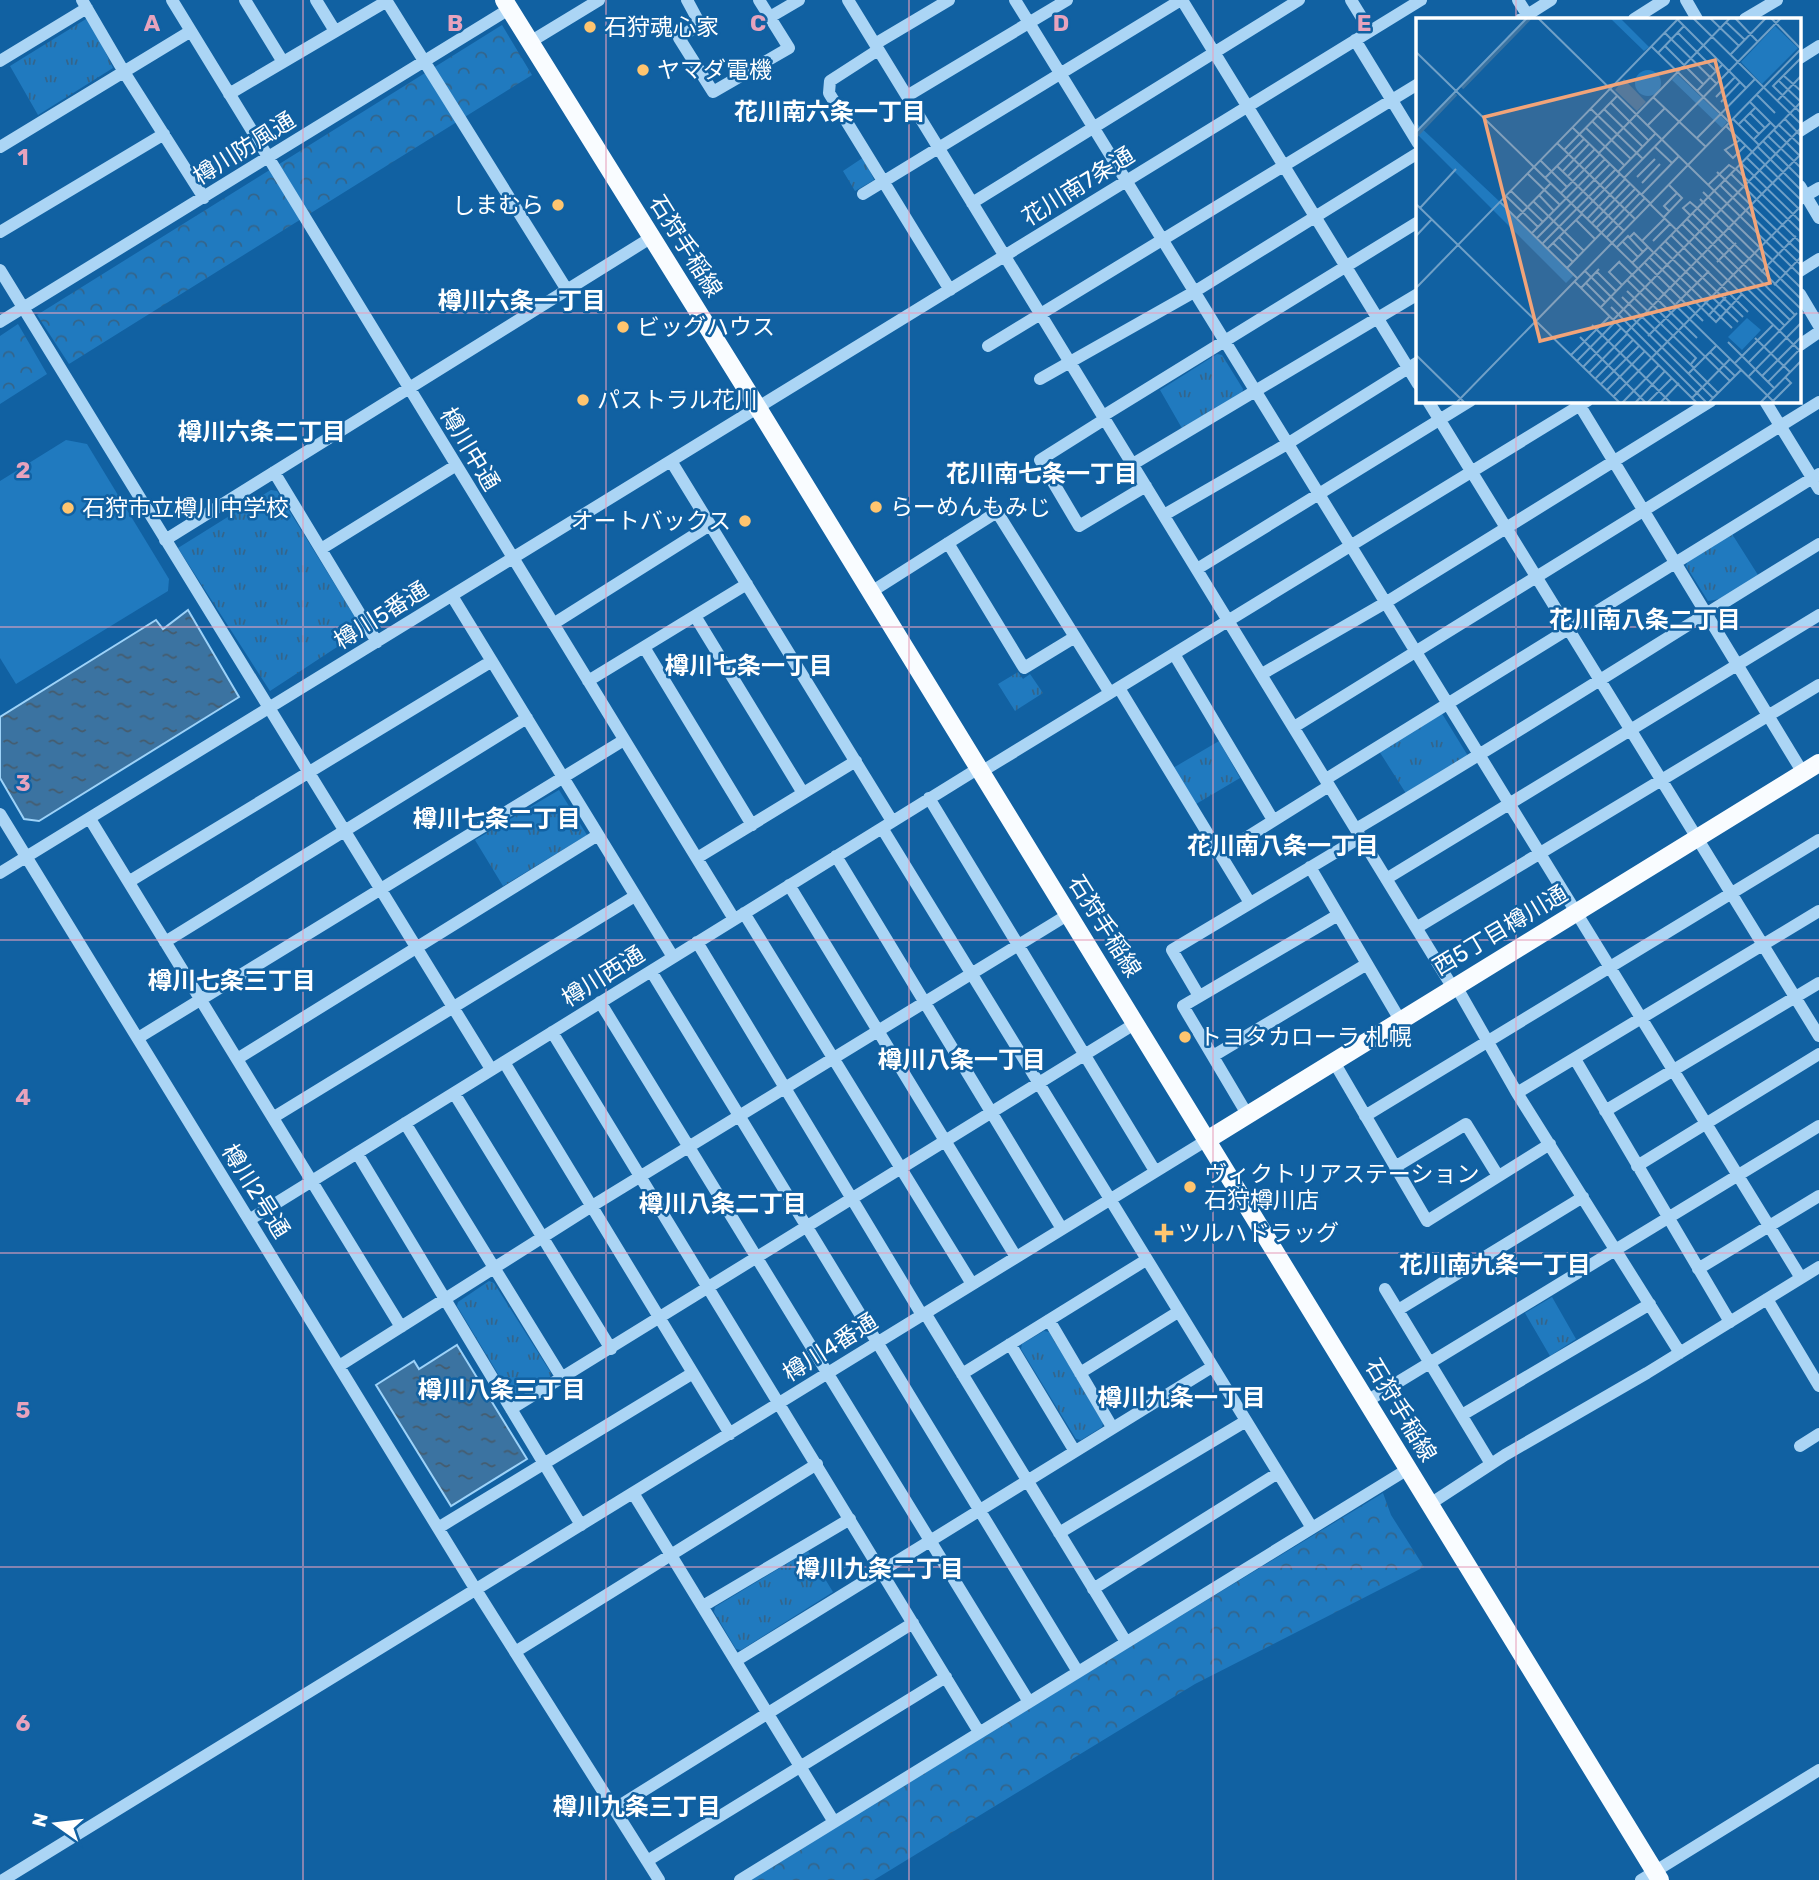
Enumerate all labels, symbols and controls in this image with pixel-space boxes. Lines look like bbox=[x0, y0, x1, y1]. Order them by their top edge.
text: A bbox=[144, 9, 161, 37]
text: B bbox=[447, 9, 463, 37]
text: C bbox=[750, 9, 766, 37]
text: D bbox=[1053, 9, 1069, 37]
text: E bbox=[1357, 9, 1371, 37]
place label: 石狩魂心家 bbox=[604, 13, 719, 41]
inset map bbox=[1416, 18, 1801, 402]
marker: 石狩魂心家 bbox=[582, 19, 598, 35]
place label: ヤマダ電機 bbox=[657, 56, 772, 84]
marker: ヤマダ電機 bbox=[635, 62, 651, 78]
district label: 花川南六条一丁目 bbox=[734, 98, 926, 126]
street label: 樽川防風通 bbox=[188, 106, 300, 190]
street label: 花川南7条通 bbox=[1017, 141, 1139, 231]
text: 1 bbox=[17, 143, 29, 171]
street label: 石狩手稲線 bbox=[644, 190, 728, 302]
place label: しまむら bbox=[452, 191, 544, 219]
marker: しまむら bbox=[550, 197, 566, 213]
district label: 樽川六条一丁目 bbox=[438, 287, 606, 315]
place label: ビッグハウス bbox=[637, 313, 775, 341]
marker: ビッグハウス bbox=[615, 319, 631, 335]
place label: パストラル花川 bbox=[597, 386, 758, 414]
marker: パストラル花川 bbox=[575, 392, 591, 408]
street label: 樽川中通 bbox=[434, 402, 506, 496]
district label: 樽川六条二丁目 bbox=[178, 418, 346, 446]
text: 2 bbox=[16, 456, 30, 484]
district label: 花川南七条一丁目 bbox=[946, 460, 1138, 488]
place label: らーめんもみじ bbox=[890, 493, 1051, 521]
place label: 石狩市立樽川中学校 bbox=[82, 494, 289, 522]
marker: らーめんもみじ bbox=[868, 499, 884, 515]
marker: 石狩市立樽川中学校 bbox=[60, 500, 76, 516]
place label: オートバックス bbox=[571, 507, 731, 535]
marker: オートバックス bbox=[737, 513, 753, 529]
street label: 樽川5番通 bbox=[329, 575, 433, 655]
district label: 花川南八条二丁目 bbox=[1549, 606, 1741, 634]
district label: 樽川七条一丁目 bbox=[665, 652, 833, 680]
text: 3 bbox=[15, 769, 31, 797]
district label: 樽川七条二丁目 bbox=[413, 805, 581, 833]
district label: 花川南八条一丁目 bbox=[1187, 832, 1379, 860]
street label: 石狩手稲線 bbox=[1063, 870, 1147, 982]
street label: 西5丁目樽川通 bbox=[1428, 879, 1572, 981]
street label: 樽川西通 bbox=[557, 940, 649, 1012]
district label: 樽川七条三丁目 bbox=[148, 967, 316, 995]
place label: トヨタカローラ 札幌 bbox=[1199, 1023, 1412, 1051]
marker: トヨタカローラ 札幌 bbox=[1177, 1029, 1193, 1045]
district label: 樽川八条一丁目 bbox=[878, 1046, 1046, 1074]
text: 4 bbox=[15, 1083, 31, 1111]
street label: 樽川2号通 bbox=[216, 1139, 296, 1243]
place label: ヴィクトリアステーション 石狩樽川店 bbox=[1204, 1160, 1480, 1214]
marker: ヴィクトリアステーション 石狩樽川店 bbox=[1182, 1179, 1198, 1195]
district label: 樽川八条二丁目 bbox=[639, 1190, 807, 1218]
place label: ツルハドラッグ bbox=[1178, 1219, 1339, 1247]
marker: ツルハドラッグ bbox=[1156, 1225, 1172, 1241]
district label: 花川南九条一丁目 bbox=[1399, 1251, 1591, 1279]
street label: 樽川4番通 bbox=[778, 1307, 882, 1387]
street label: 石狩手稲線 bbox=[1359, 1354, 1443, 1466]
district label: 樽川八条三丁目 bbox=[418, 1376, 586, 1404]
district label: 樽川九条一丁目 bbox=[1098, 1384, 1266, 1412]
text: 5 bbox=[16, 1396, 31, 1424]
district label: 樽川九条二丁目 bbox=[796, 1555, 964, 1583]
text: 6 bbox=[16, 1709, 31, 1737]
north arrow bbox=[21, 1789, 91, 1859]
district label: 樽川九条三丁目 bbox=[553, 1793, 721, 1821]
text: N bbox=[27, 1811, 53, 1829]

